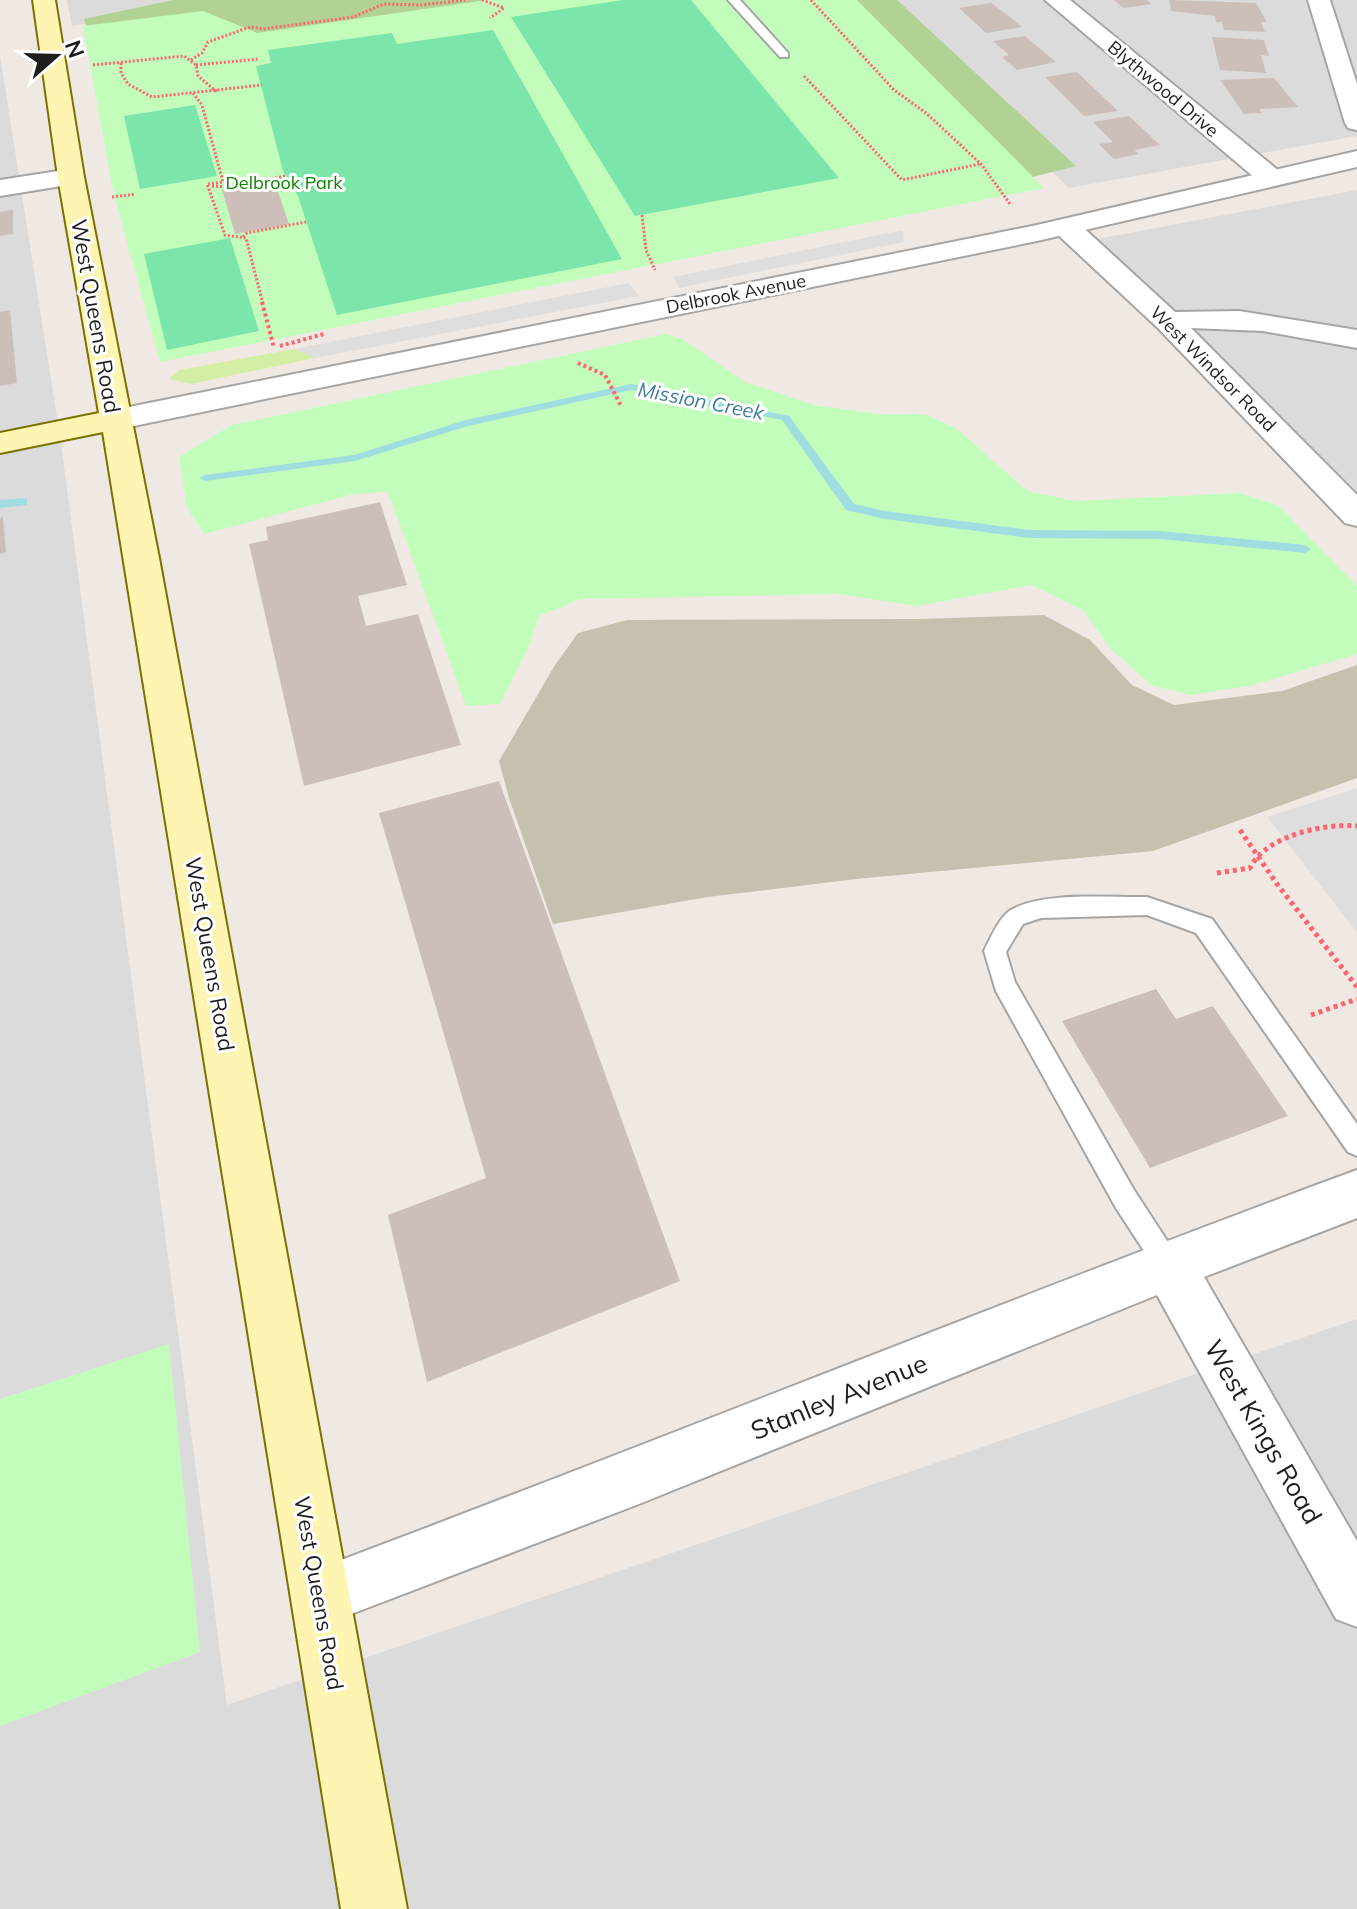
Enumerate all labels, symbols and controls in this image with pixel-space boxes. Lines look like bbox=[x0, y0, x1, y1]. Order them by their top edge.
north arrow bbox=[16, 16, 96, 96]
street label: Blythwood Drive bbox=[1103, 35, 1224, 142]
text: N bbox=[59, 37, 91, 62]
park label: Delbrook Park bbox=[225, 171, 343, 194]
street label: West Queens Road bbox=[65, 217, 127, 415]
street label: Delbrook Avenue bbox=[664, 269, 808, 318]
street label: West Windsor Road bbox=[1146, 301, 1281, 436]
water label: Mission Creek bbox=[636, 376, 767, 425]
street label: West Queens Road bbox=[179, 855, 241, 1053]
street label: West Kings Road bbox=[1197, 1334, 1330, 1530]
street label: Stanley Avenue bbox=[746, 1346, 932, 1447]
street label: West Queens Road bbox=[288, 1494, 350, 1692]

